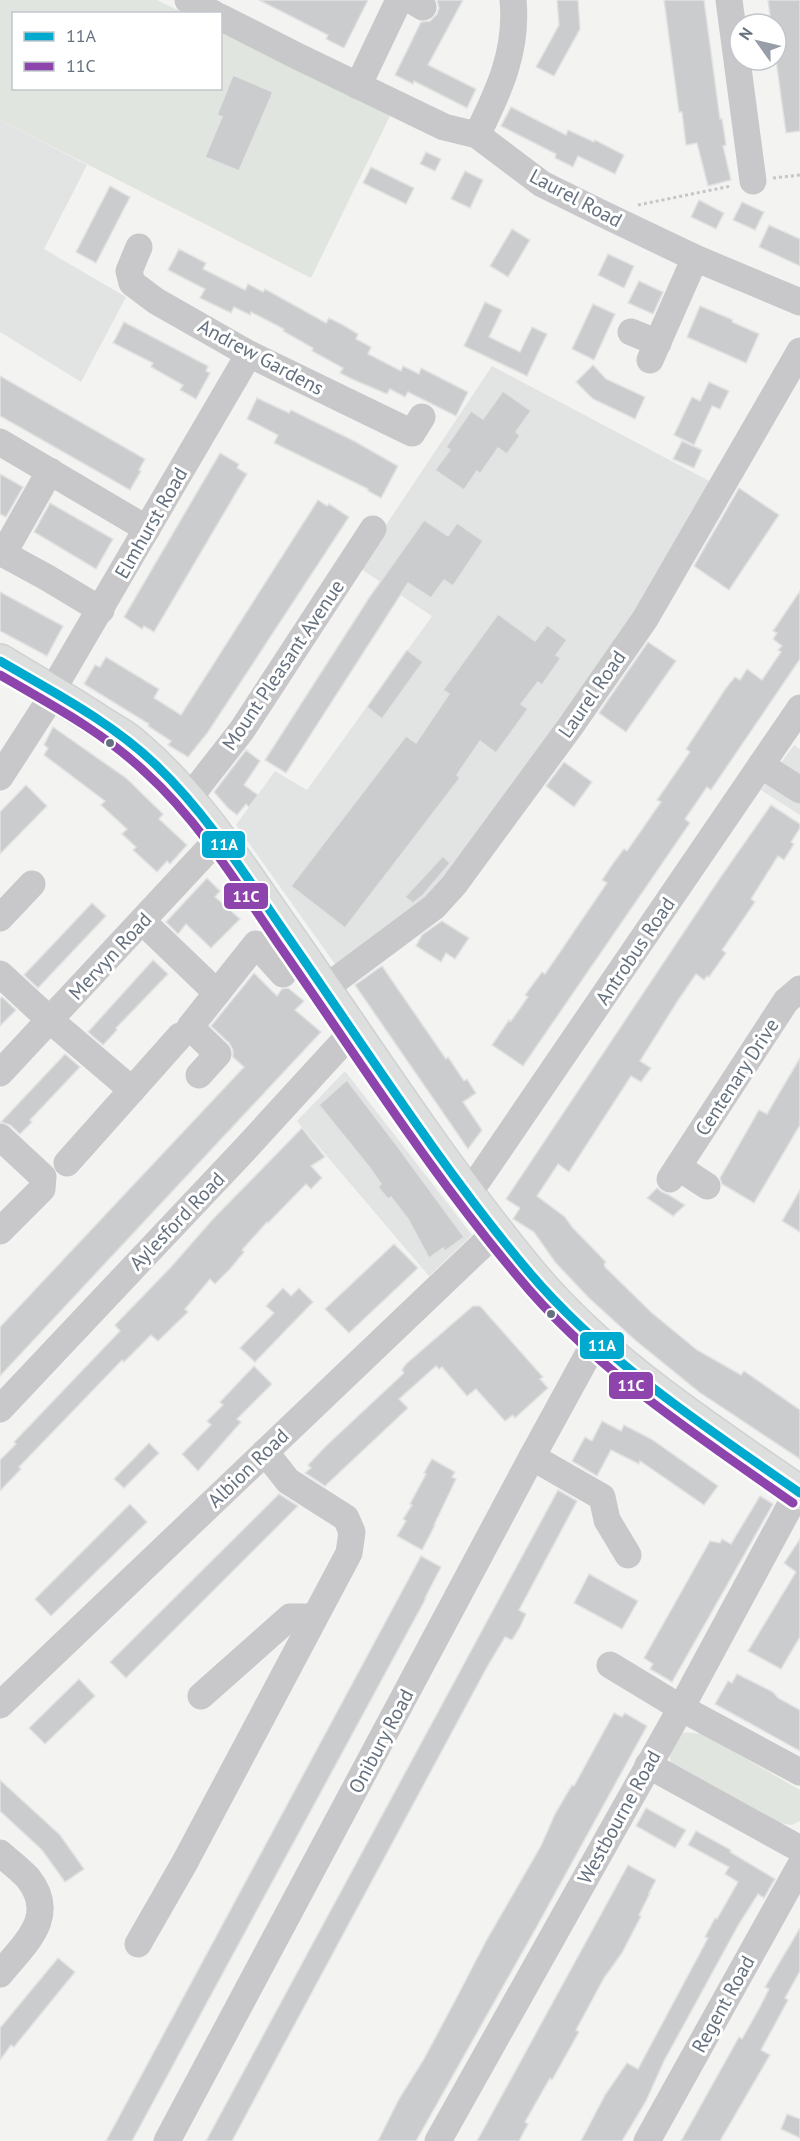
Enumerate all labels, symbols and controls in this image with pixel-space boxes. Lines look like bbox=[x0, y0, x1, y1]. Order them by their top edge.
legend bbox=[12, 12, 222, 90]
north arrow bbox=[728, 12, 788, 72]
text: 11A bbox=[66, 24, 97, 47]
text: N bbox=[734, 24, 757, 44]
text: 11C bbox=[66, 54, 96, 77]
street label: Laurel Road bbox=[525, 163, 627, 233]
street label: Andrew Gardens bbox=[194, 313, 328, 401]
street label: Elmhurst Road bbox=[109, 463, 193, 583]
street label: Mount Pleasant Avenue bbox=[216, 575, 350, 755]
street label: Laurel Road bbox=[552, 645, 632, 743]
unlabelled marker bbox=[104, 737, 116, 749]
line badge: 11A bbox=[201, 830, 246, 859]
text: 11A bbox=[210, 834, 238, 854]
line badge: 11C bbox=[223, 882, 269, 910]
text: 11C bbox=[232, 886, 260, 906]
street label: Antrobus Road bbox=[589, 892, 681, 1010]
street label: Mervyn Road bbox=[63, 907, 157, 1005]
street label: Centenary Drive bbox=[689, 1013, 785, 1141]
street label: Aylesford Road bbox=[124, 1166, 230, 1276]
unlabelled marker bbox=[545, 1308, 557, 1320]
line badge: 11A bbox=[579, 1331, 625, 1360]
text: 11A bbox=[588, 1335, 616, 1355]
line badge: 11C bbox=[608, 1371, 654, 1400]
text: 11C bbox=[617, 1375, 645, 1395]
street label: Albion Road bbox=[202, 1423, 294, 1513]
street label: Onibury Road bbox=[343, 1684, 419, 1798]
street label: Westbourne Road bbox=[572, 1746, 666, 1888]
street label: Regent Road bbox=[686, 1951, 760, 2057]

